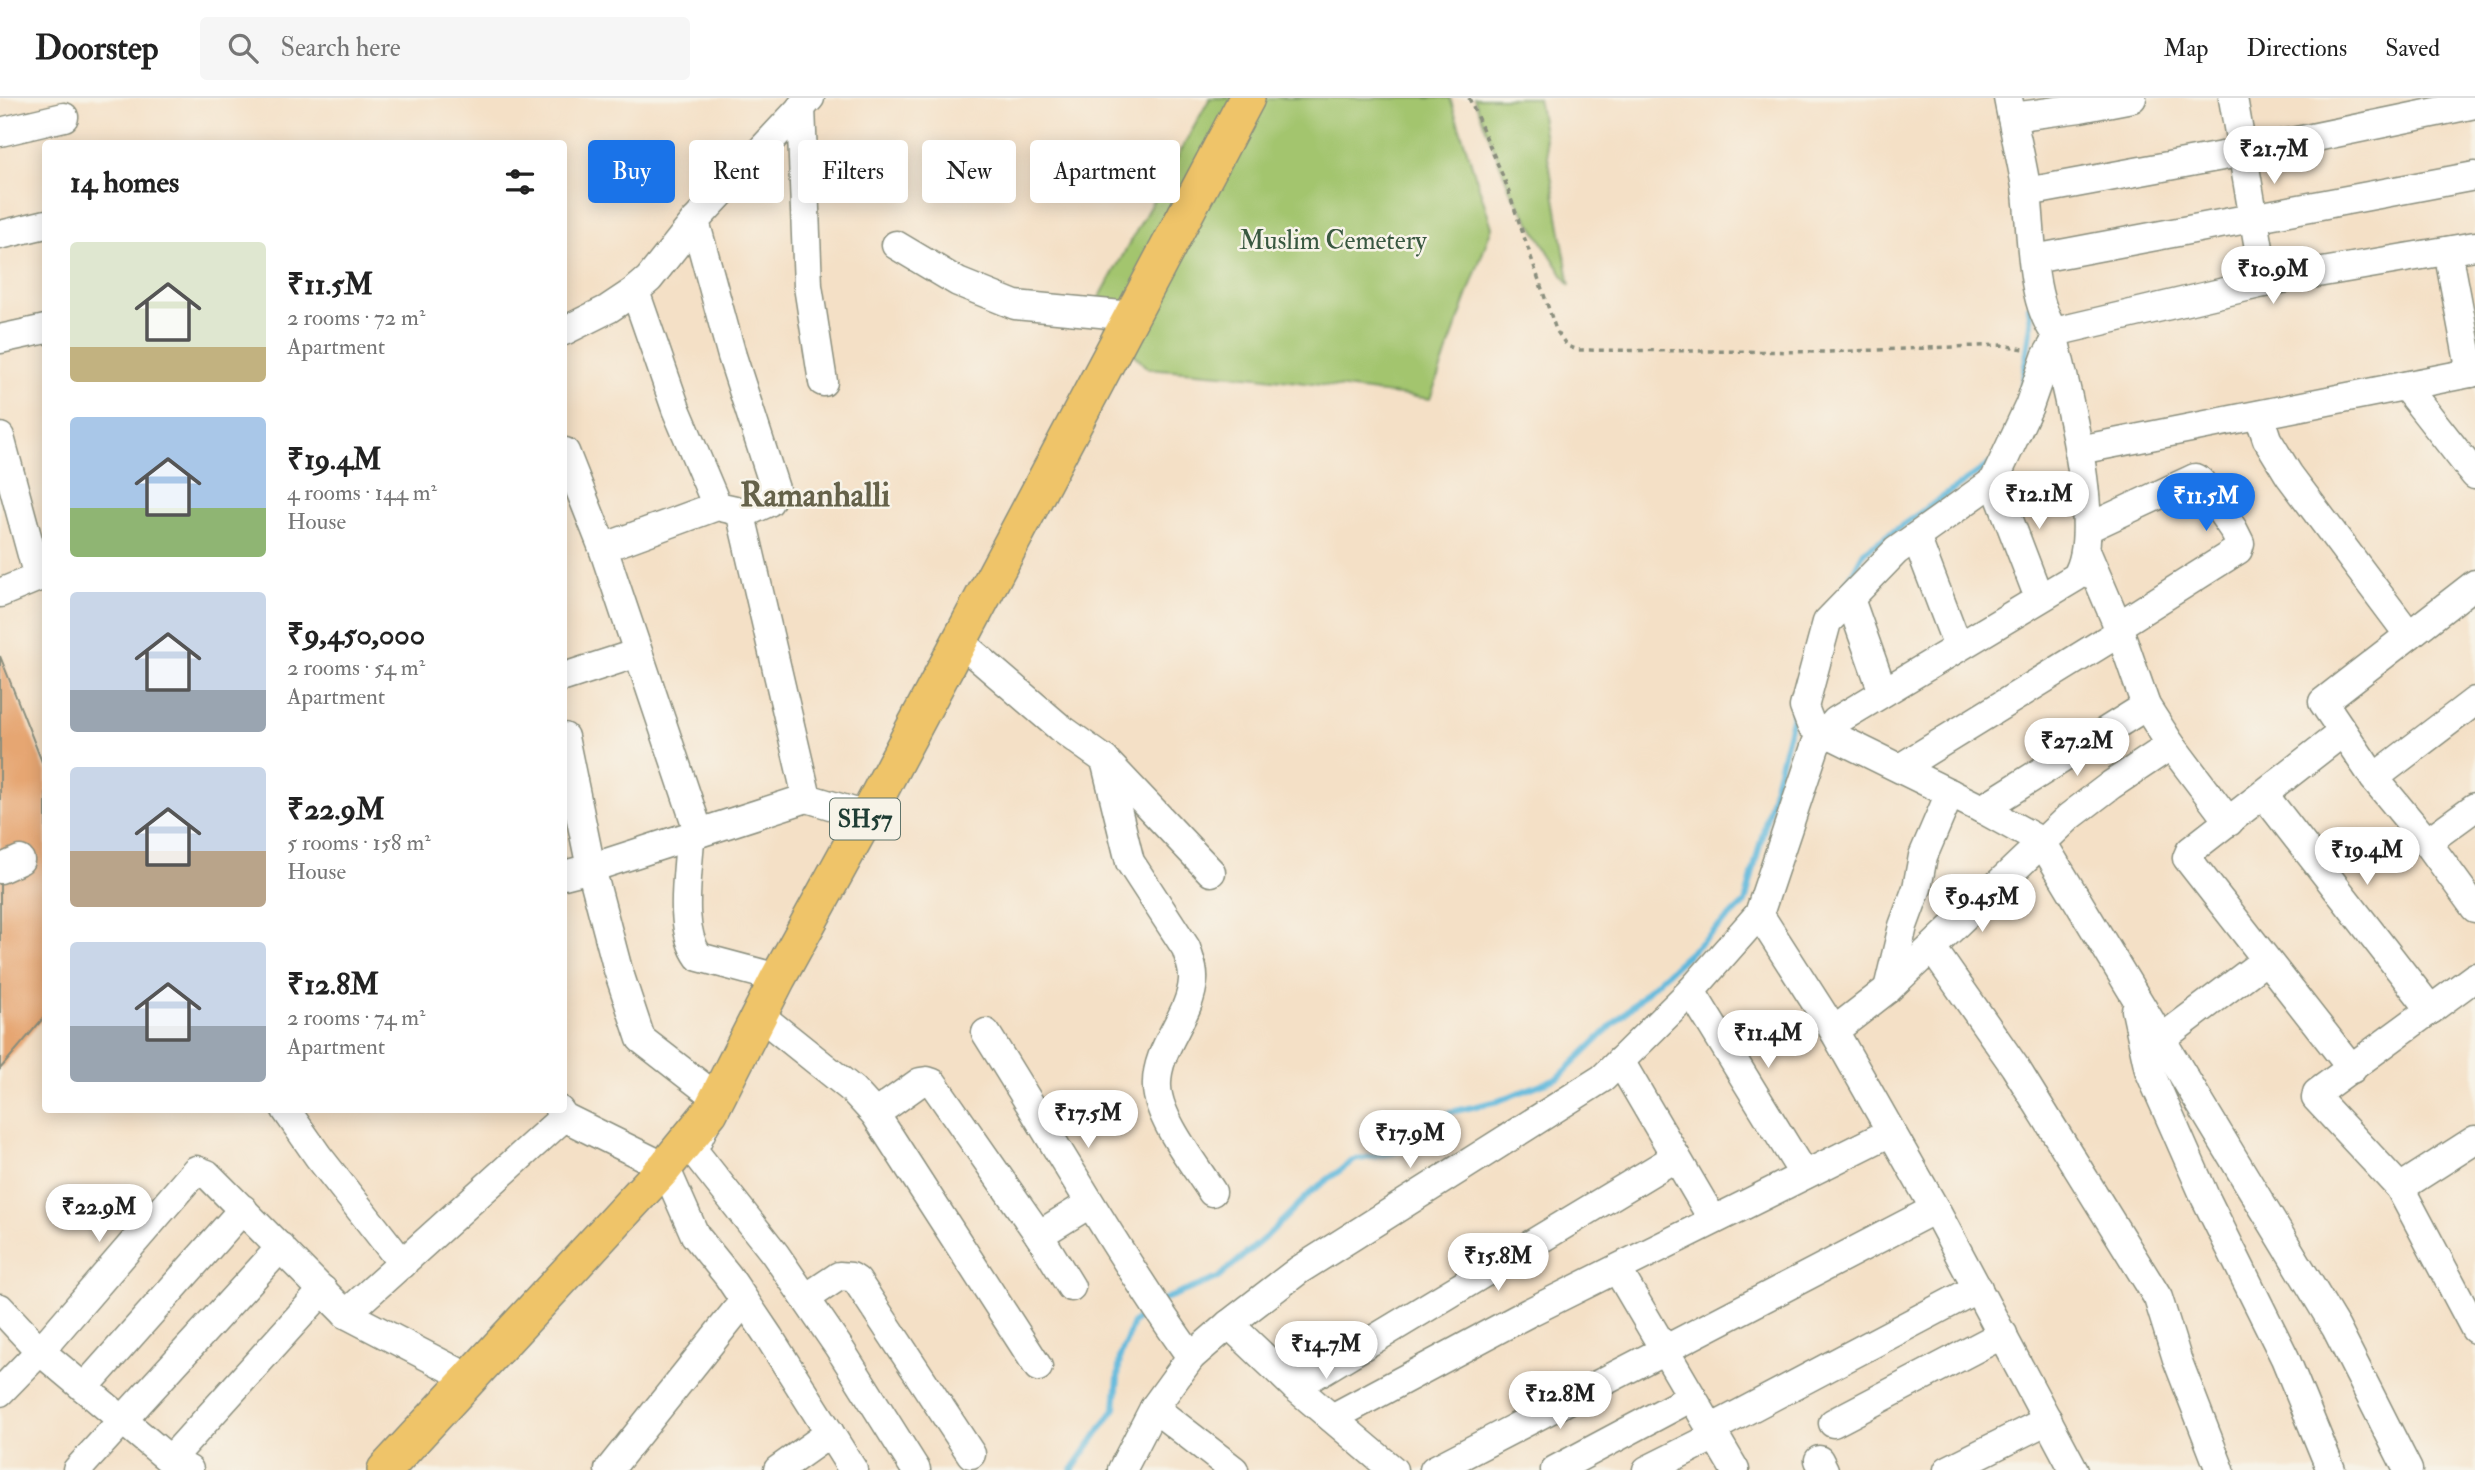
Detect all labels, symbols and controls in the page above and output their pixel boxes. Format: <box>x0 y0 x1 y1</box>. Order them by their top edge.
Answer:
search box <box>200 17 690 80</box>
text: Doorstep <box>35 28 158 69</box>
icon: search <box>224 29 262 67</box>
text: Search here <box>280 32 401 64</box>
text: Map <box>2163 33 2208 64</box>
text: Directions <box>2246 33 2347 64</box>
text: Saved <box>2385 33 2440 64</box>
pin: ₹21.7M <box>2217 126 2331 186</box>
text: ₹21.7M <box>2239 134 2309 163</box>
chip: Buy <box>588 140 675 203</box>
chip: Rent <box>689 140 784 203</box>
chip: Filters <box>798 140 908 203</box>
chip: New <box>922 140 1016 203</box>
chip: Apartment <box>1030 140 1180 203</box>
icon: filters <box>501 163 539 201</box>
text: 14 homes <box>70 164 179 201</box>
park label: Muslim Cemetery <box>1239 225 1427 257</box>
pin: ₹10.9M <box>2216 246 2330 306</box>
text: ₹10.9M <box>2237 254 2309 283</box>
text: ₹11.5M <box>287 266 373 303</box>
icon: home <box>126 270 210 354</box>
text: 2 rooms · 72 m² <box>287 303 425 332</box>
text: Apartment <box>287 332 385 361</box>
text: ₹19.4M <box>287 441 382 478</box>
icon: home <box>126 445 210 529</box>
pin: ₹12.1M <box>1982 472 2096 531</box>
pin: ₹11.5M <box>2149 474 2263 533</box>
district label: Ramanhalli <box>740 475 890 516</box>
text: 4 rooms · 144 m² <box>287 478 437 507</box>
text: ₹12.1M <box>2005 479 2073 508</box>
text: ₹11.5M <box>2173 481 2239 510</box>
text: House <box>287 507 346 536</box>
text: ₹9,450,000 <box>287 616 425 653</box>
icon: home <box>126 620 210 704</box>
text: 2 rooms · 54 m² <box>287 653 425 682</box>
text: Apartment <box>287 682 385 711</box>
pin: ₹27.2M <box>2020 718 2134 778</box>
text: ₹27.2M <box>2040 726 2114 755</box>
text: ₹22.9M <box>287 791 385 828</box>
icon: home <box>126 795 210 879</box>
road number: SH57 <box>830 798 900 840</box>
text: 5 rooms · 158 m² <box>287 828 431 857</box>
pin: ₹19.4M <box>2310 828 2424 887</box>
text: ₹19.4M <box>2331 835 2403 864</box>
text: House <box>287 857 346 886</box>
pin: ₹9.45M <box>1925 874 2039 934</box>
text: ₹9.45M <box>1945 882 2019 911</box>
text: ₹12.8M <box>287 966 379 1003</box>
icon: home <box>126 970 210 1054</box>
text: 2 rooms · 74 m² <box>287 1003 426 1032</box>
pin: ₹11.4M <box>1711 1010 1825 1070</box>
text: ₹11.4M <box>1733 1018 1803 1047</box>
text: Apartment <box>287 1032 385 1061</box>
pin: ₹17.5M <box>1031 1090 1145 1150</box>
text: ₹17.5M <box>1054 1098 1122 1127</box>
pin: ₹17.9M <box>1353 1110 1467 1170</box>
text: ₹17.9M <box>1375 1118 1445 1147</box>
pin: ₹22.9M <box>42 1184 156 1244</box>
text: ₹22.9M <box>62 1192 136 1221</box>
pin: ₹15.8M <box>1441 1234 1555 1293</box>
text: ₹15.8M <box>1464 1241 1532 1270</box>
pin: ₹14.7M <box>1269 1322 1383 1381</box>
text: ₹14.7M <box>1291 1329 1361 1358</box>
pin: ₹12.8M <box>1503 1372 1617 1431</box>
text: ₹12.8M <box>1525 1379 1595 1408</box>

